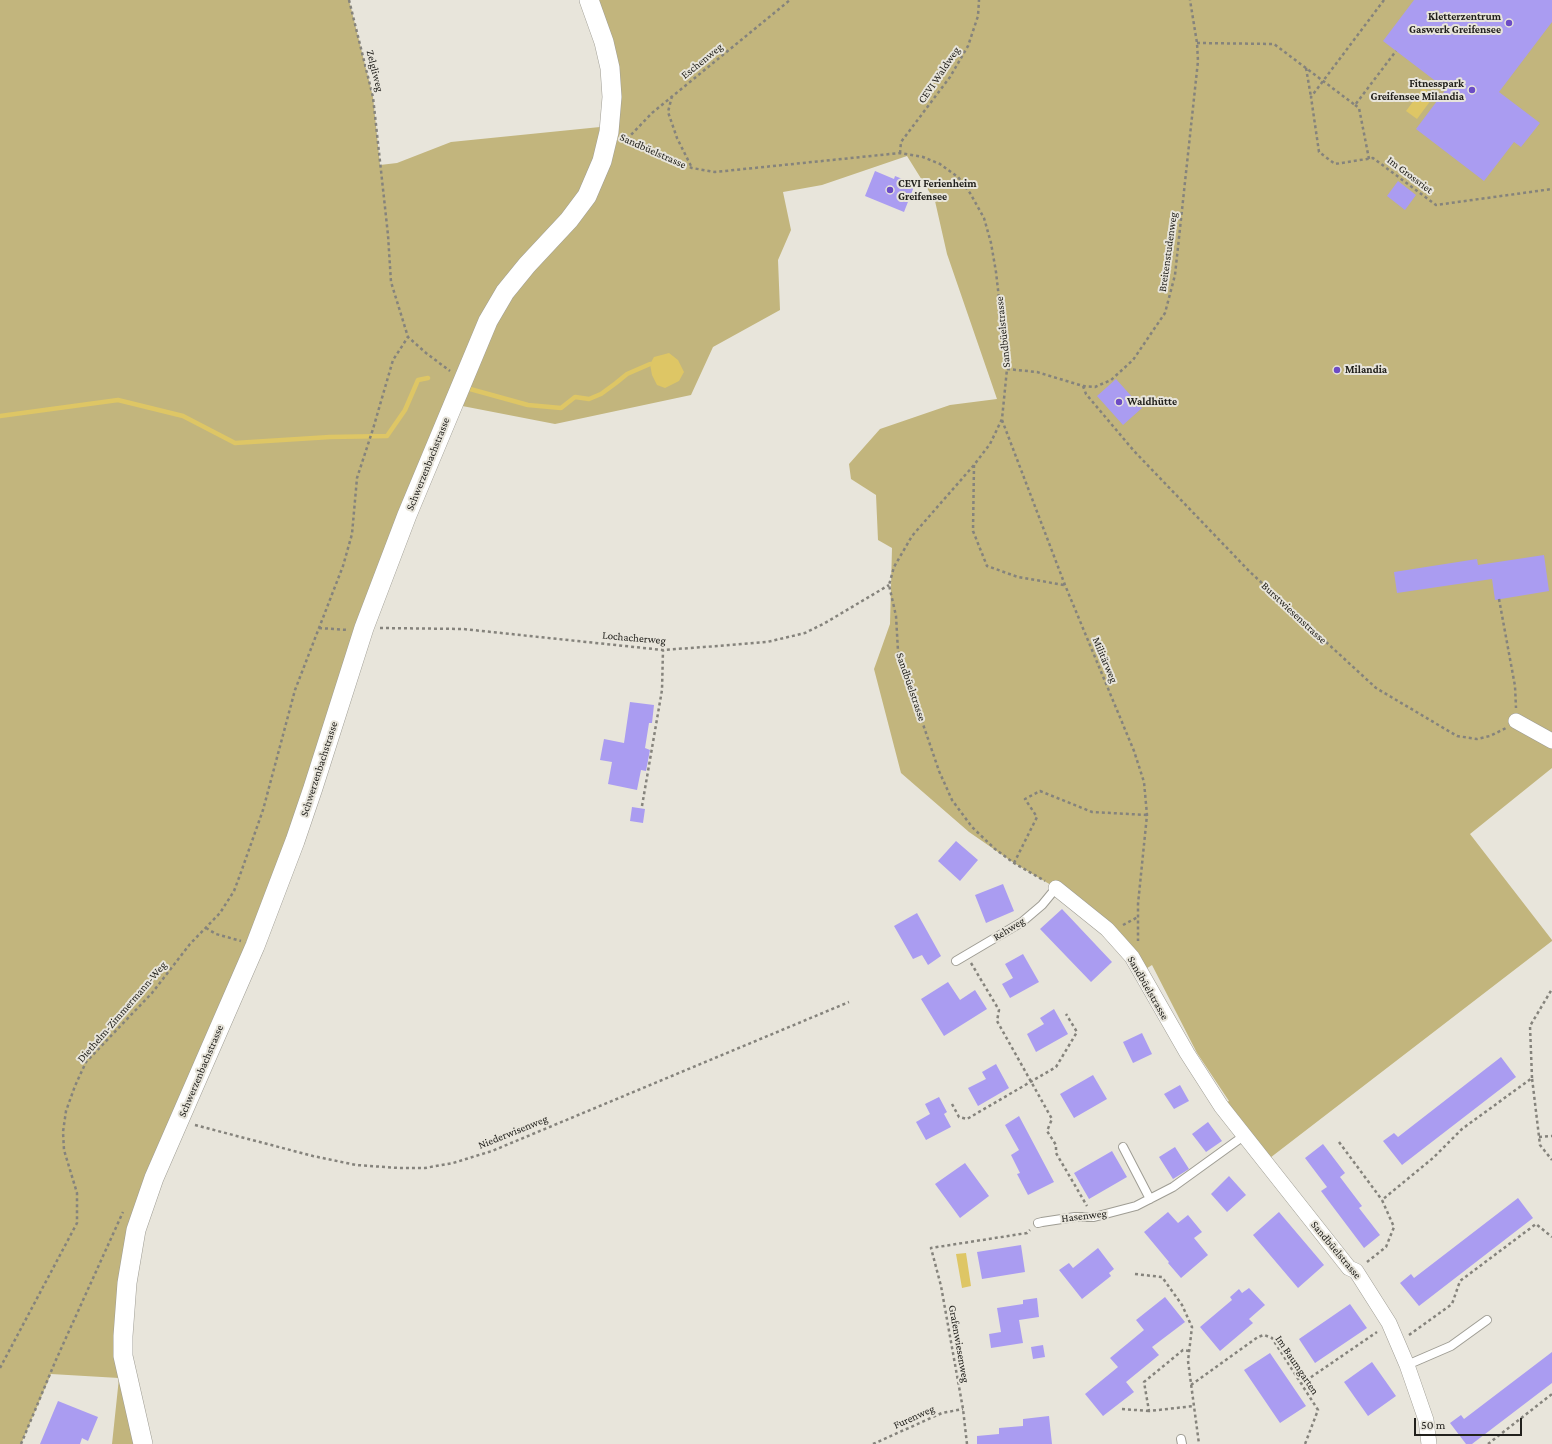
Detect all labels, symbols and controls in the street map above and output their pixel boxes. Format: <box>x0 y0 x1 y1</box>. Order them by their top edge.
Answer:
place label: Kletterzentrum Gaswerk Greifensee <box>1409 10 1501 36</box>
marker: Kletterzentrum Gaswerk Greifensee <box>1504 18 1514 28</box>
street label: Eschenweg <box>679 40 725 82</box>
street label: CEVI Waldweg <box>915 44 963 106</box>
street label: Zelgliweg <box>363 49 387 93</box>
place label: Fitnesspark Greifensee Milandia <box>1371 77 1464 103</box>
marker: Fitnesspark Greifensee Milandia <box>1467 85 1477 95</box>
street label: Sandbüelstrasse <box>618 130 688 172</box>
street label: Im Grossriet <box>1384 153 1436 197</box>
place label: CEVI Ferienheim Greifensee <box>898 177 977 203</box>
marker: CEVI Ferienheim Greifensee <box>885 185 895 195</box>
street label: Breitenstudenweg <box>1156 211 1180 293</box>
street label: Sandbüelstrasse <box>993 296 1013 368</box>
place label: Milandia <box>1345 363 1387 377</box>
marker: Milandia <box>1332 365 1342 375</box>
place label: Waldhütte <box>1127 395 1177 409</box>
marker: Waldhütte <box>1114 397 1124 407</box>
street label: Schwerzenbachstrasse <box>403 416 453 512</box>
street label: Burstwiesenstrasse <box>1259 579 1329 647</box>
street label: Lochacherweg <box>602 629 666 647</box>
street label: Militärweg <box>1089 635 1121 685</box>
street label: Sandbüelstrasse <box>893 651 929 723</box>
street label: Schwerzenbachstrasse <box>297 720 341 818</box>
street label: Rehweg <box>991 914 1027 944</box>
street label: Sandbüelstrasse <box>1124 954 1172 1022</box>
street label: Diethelm-Zimmermann-Weg <box>75 959 169 1065</box>
street label: Schwerzenbachstrasse <box>176 1023 226 1119</box>
street label: Niederwisenweg <box>476 1112 550 1152</box>
street label: Hasenweg <box>1061 1207 1107 1225</box>
street label: Sandbüelstrasse <box>1308 1218 1364 1282</box>
street label: Grafenwiesenweg <box>946 1304 972 1384</box>
street label: Im Baumgarten <box>1272 1333 1322 1397</box>
street label: Furenweg <box>891 1402 937 1432</box>
scale bar <box>1416 1410 1524 1436</box>
text: 50 m <box>1421 1418 1445 1432</box>

